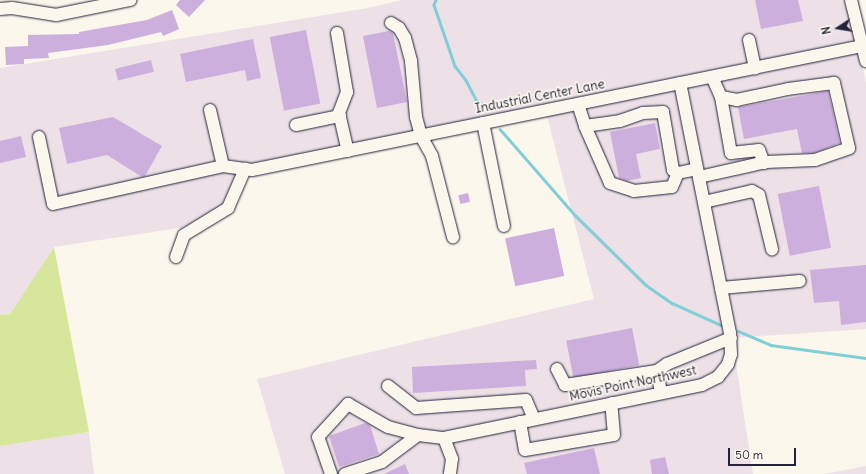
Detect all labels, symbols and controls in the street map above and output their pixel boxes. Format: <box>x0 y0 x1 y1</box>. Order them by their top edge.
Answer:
north arrow <box>818 8 858 48</box>
text: N <box>819 25 834 36</box>
street label: Industrial Center Lane <box>474 77 606 117</box>
street label: Movis Point Northwest <box>568 363 698 405</box>
scale bar <box>730 440 798 466</box>
text: 50 m <box>735 447 763 462</box>

